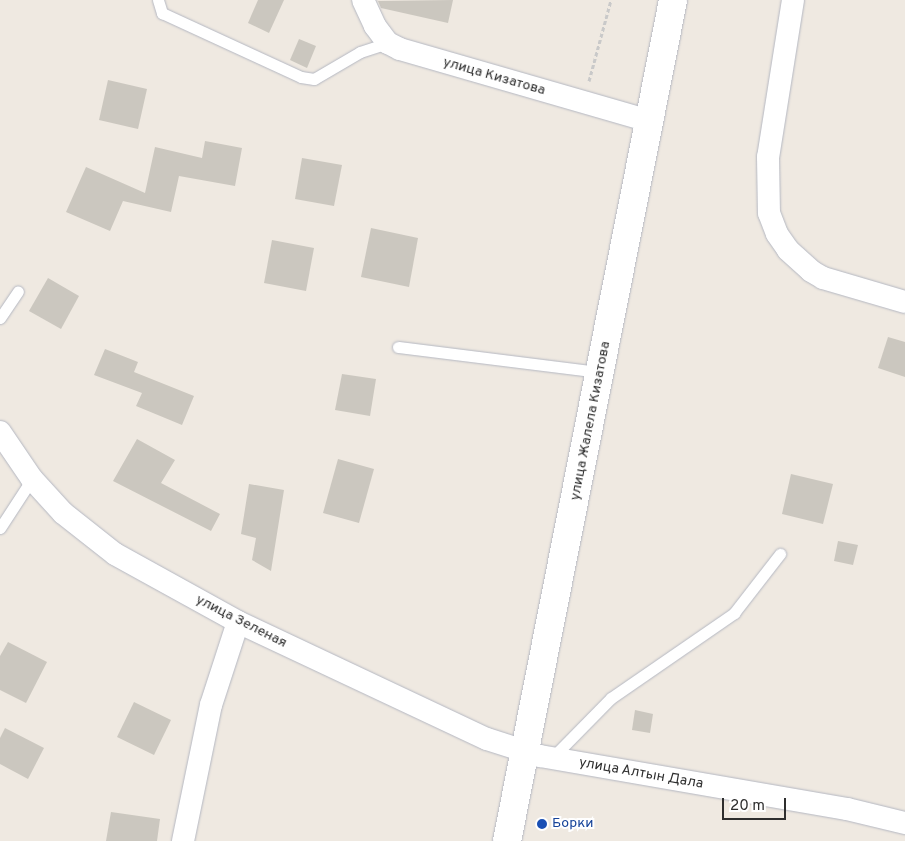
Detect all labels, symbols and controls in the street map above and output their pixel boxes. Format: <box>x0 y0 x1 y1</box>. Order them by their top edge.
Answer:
street label: улица Кизатова <box>441 54 547 100</box>
street label: улица Жалела Кизатова <box>567 340 615 502</box>
street label: улица Зеленая <box>193 592 289 652</box>
street label: улица Алтын Дала <box>577 755 705 793</box>
scale bar <box>725 788 789 820</box>
text: 20 m <box>730 797 765 816</box>
place label: Борки <box>552 816 593 832</box>
marker: Борки <box>536 818 548 830</box>

